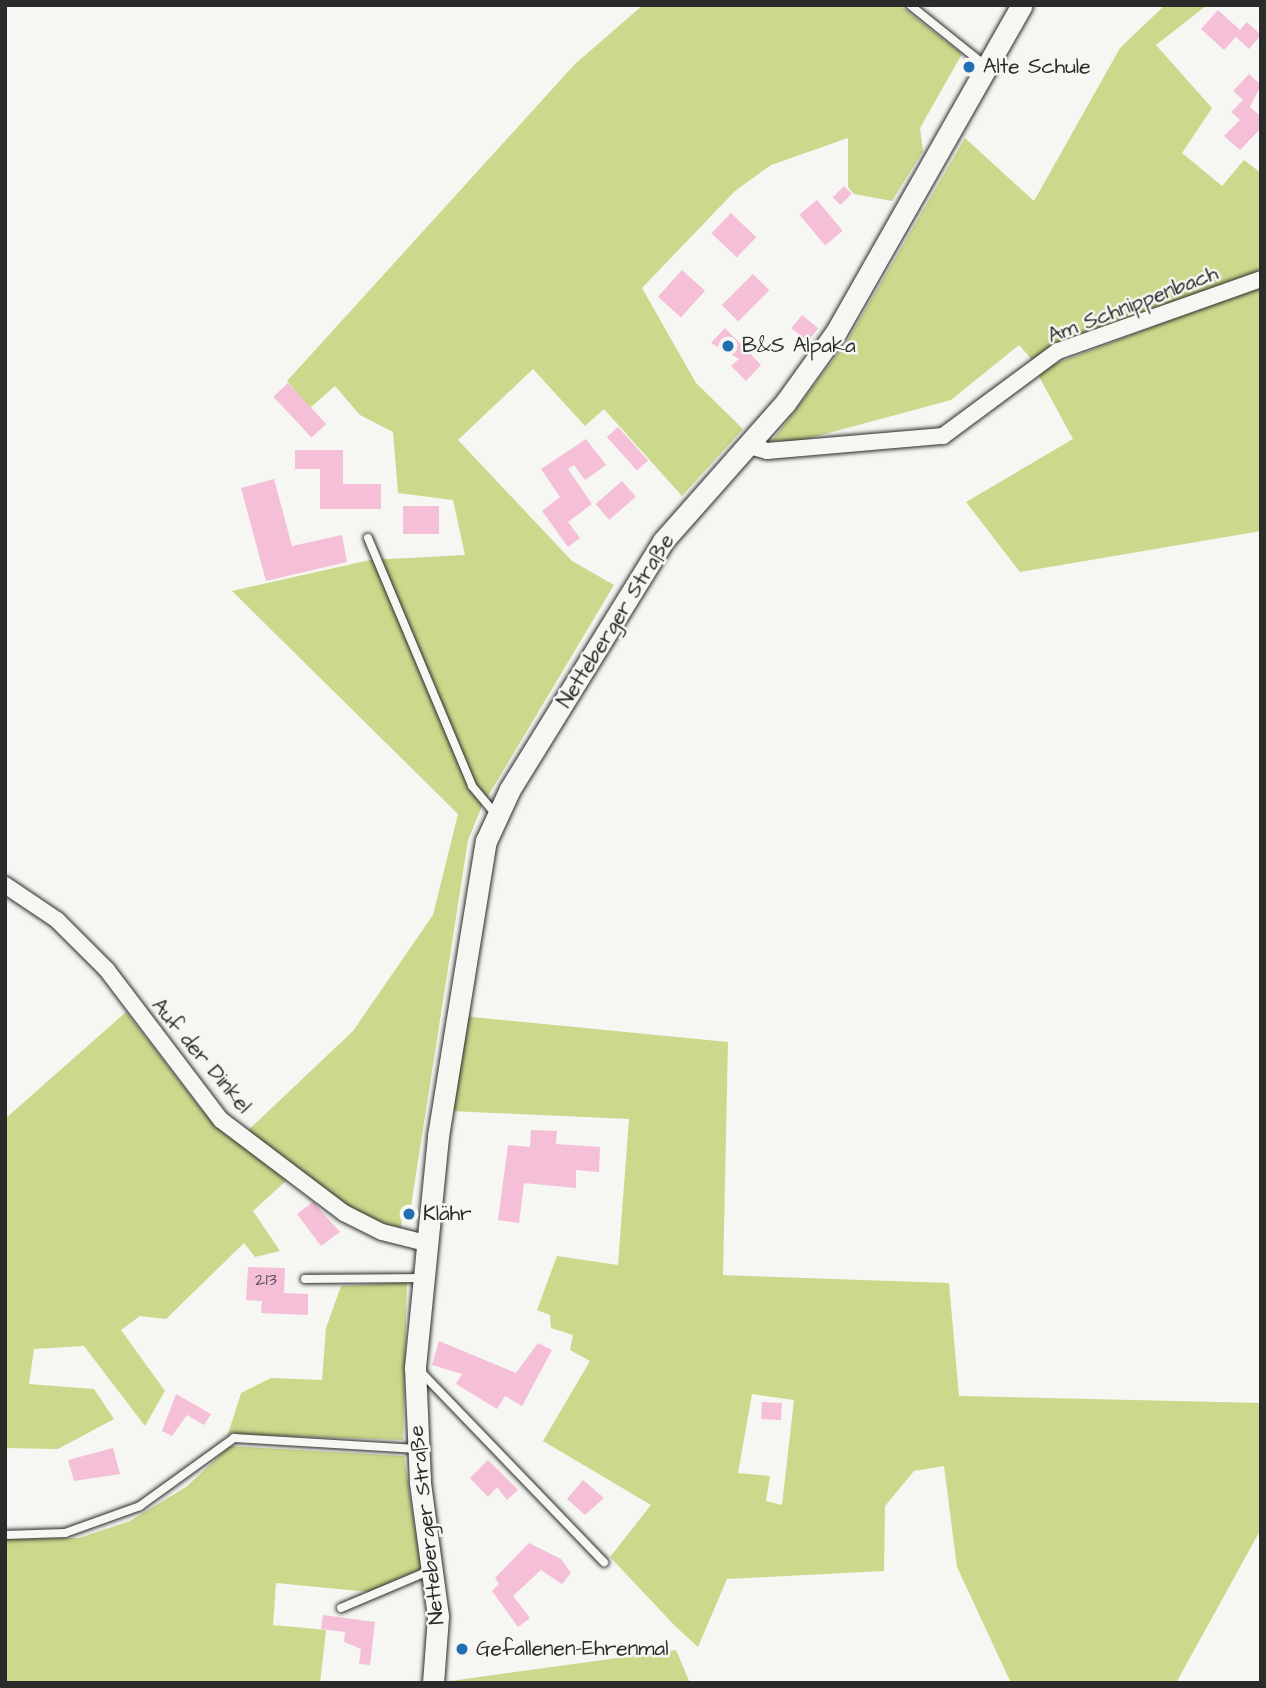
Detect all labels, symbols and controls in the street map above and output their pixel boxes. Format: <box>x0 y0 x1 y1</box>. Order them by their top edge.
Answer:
place label: Alte Schule <box>983 54 1091 80</box>
marker: Alte Schule <box>961 59 977 75</box>
street label: Am Schnippenbach <box>1044 261 1222 349</box>
place label: B&S Alpaka <box>742 333 856 359</box>
marker: B&S Alpaka <box>720 338 736 354</box>
street label: Netteberger Straße <box>552 529 680 713</box>
street label: Auf der Dinkel <box>146 994 256 1118</box>
place label: Klähr <box>423 1201 472 1227</box>
marker: Klähr <box>401 1206 417 1222</box>
house number: 213 <box>255 1269 277 1291</box>
street label: Netteberger Straße <box>404 1424 450 1626</box>
place label: Gefallenen-Ehrenmal <box>476 1636 669 1662</box>
marker: Gefallenen-Ehrenmal <box>454 1641 470 1657</box>

